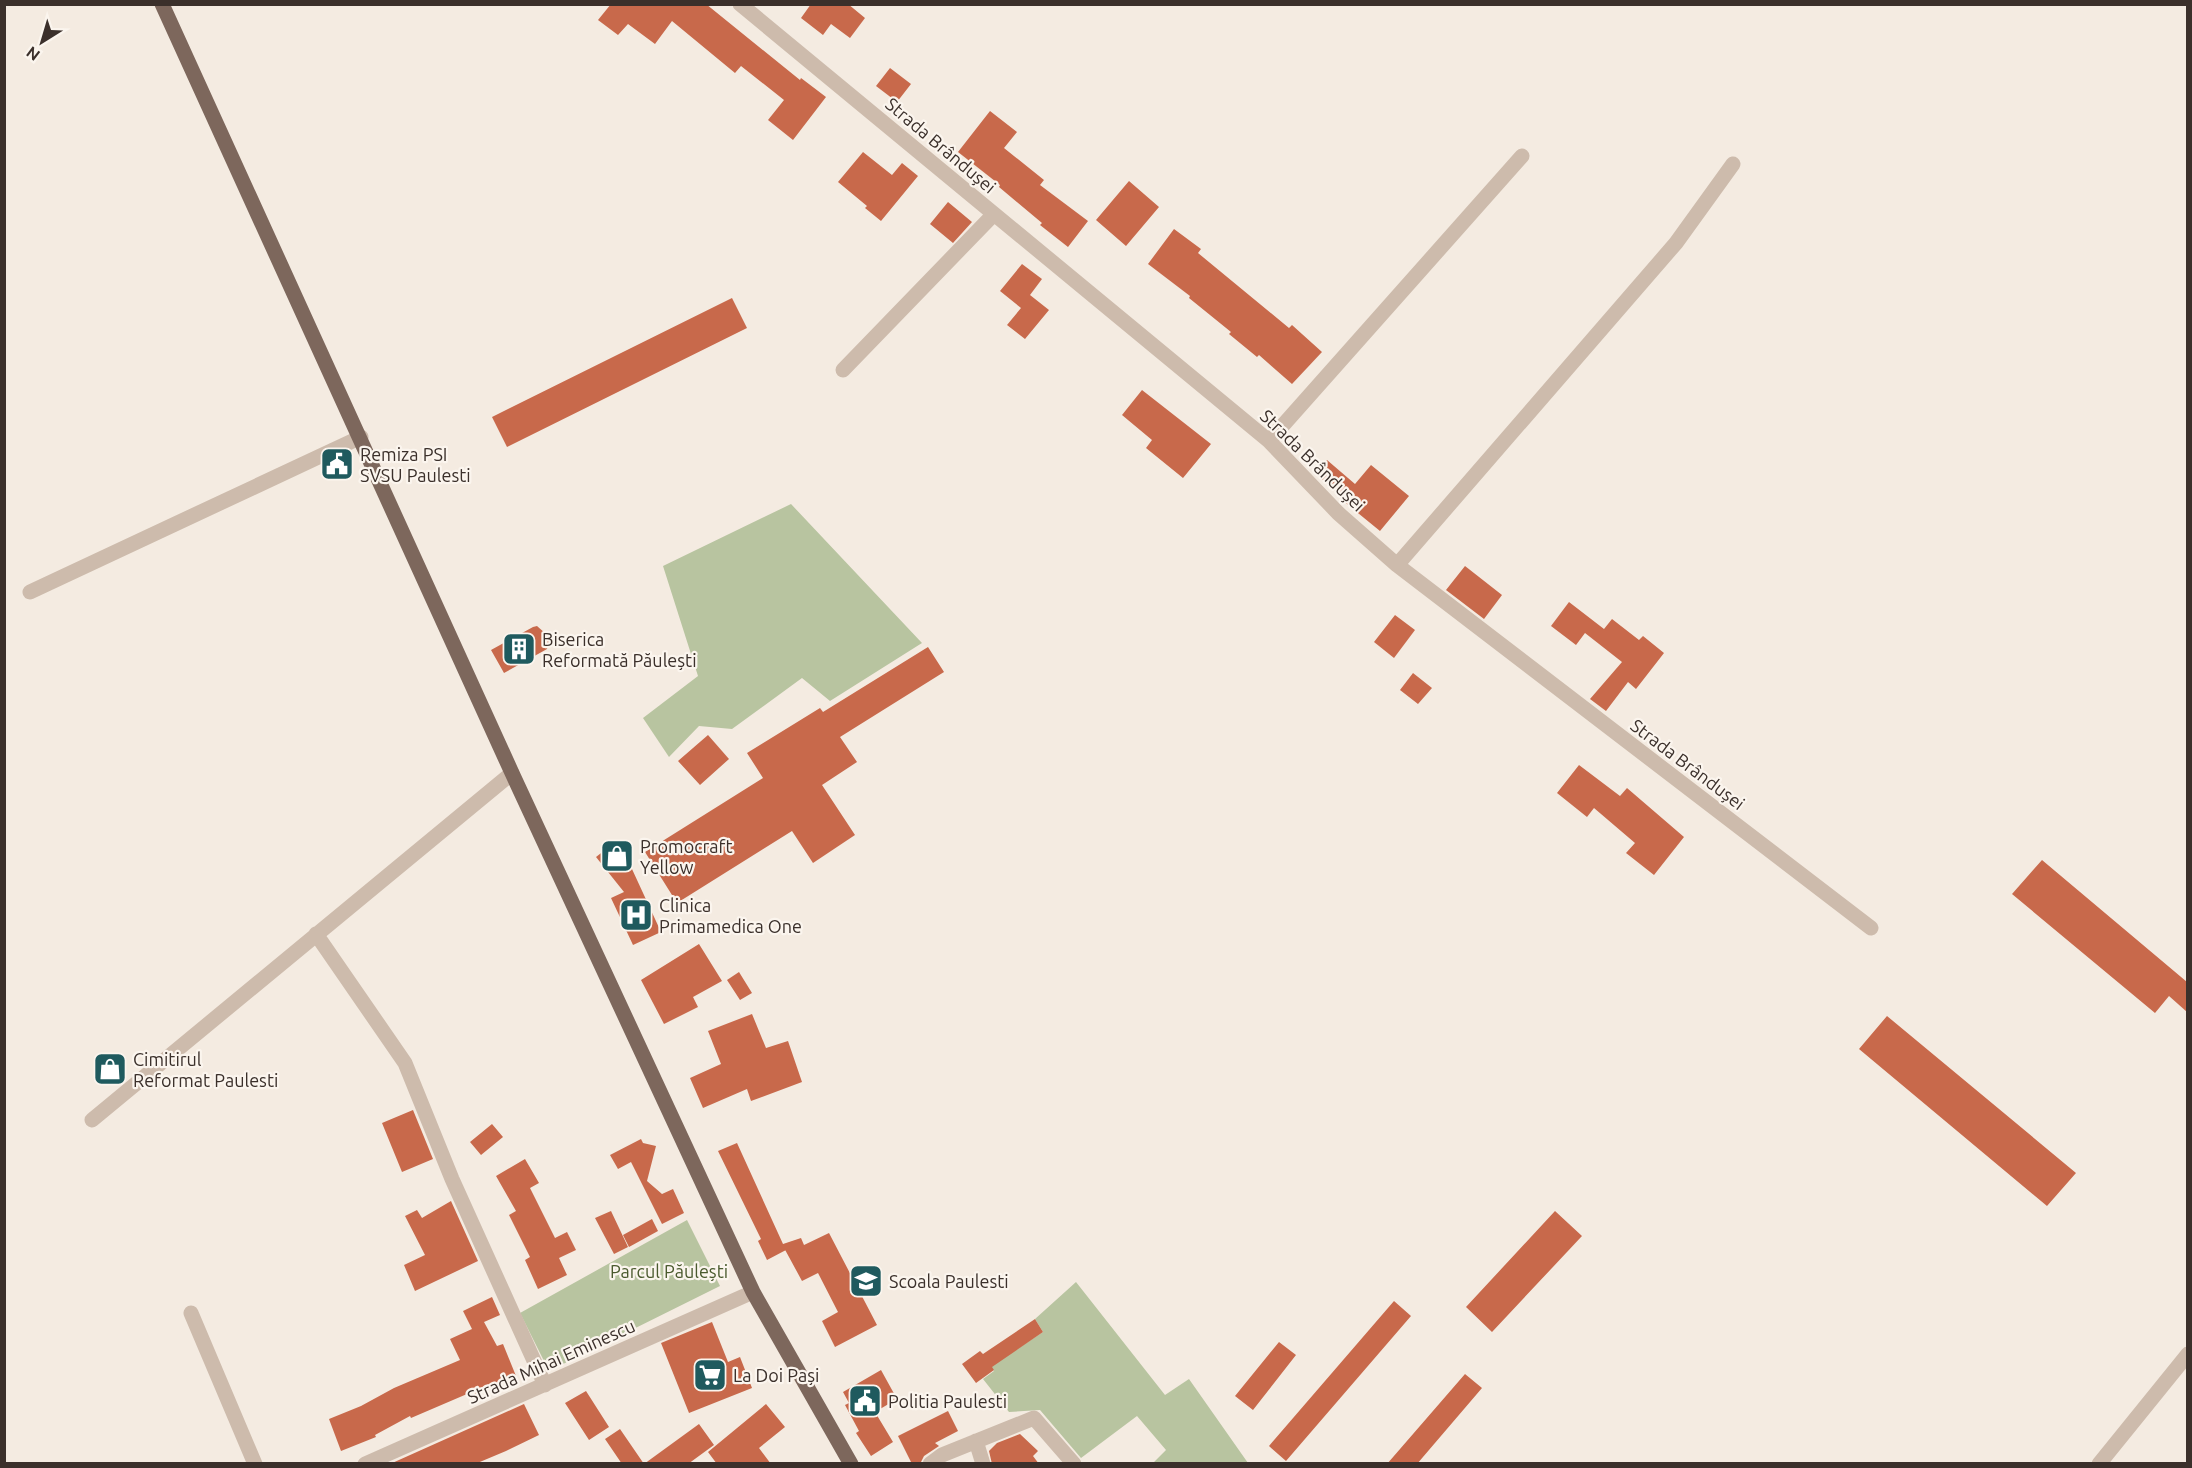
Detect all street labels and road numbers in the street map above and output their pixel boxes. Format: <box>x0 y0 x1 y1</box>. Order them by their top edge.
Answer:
street label: Strada Brândușei <box>882 93 1000 197</box>
street label: Strada Brândușei <box>1257 405 1369 515</box>
street label: Strada Brândușei <box>1627 715 1749 813</box>
street label: Strada Mihai Eminescu <box>464 1315 638 1407</box>

